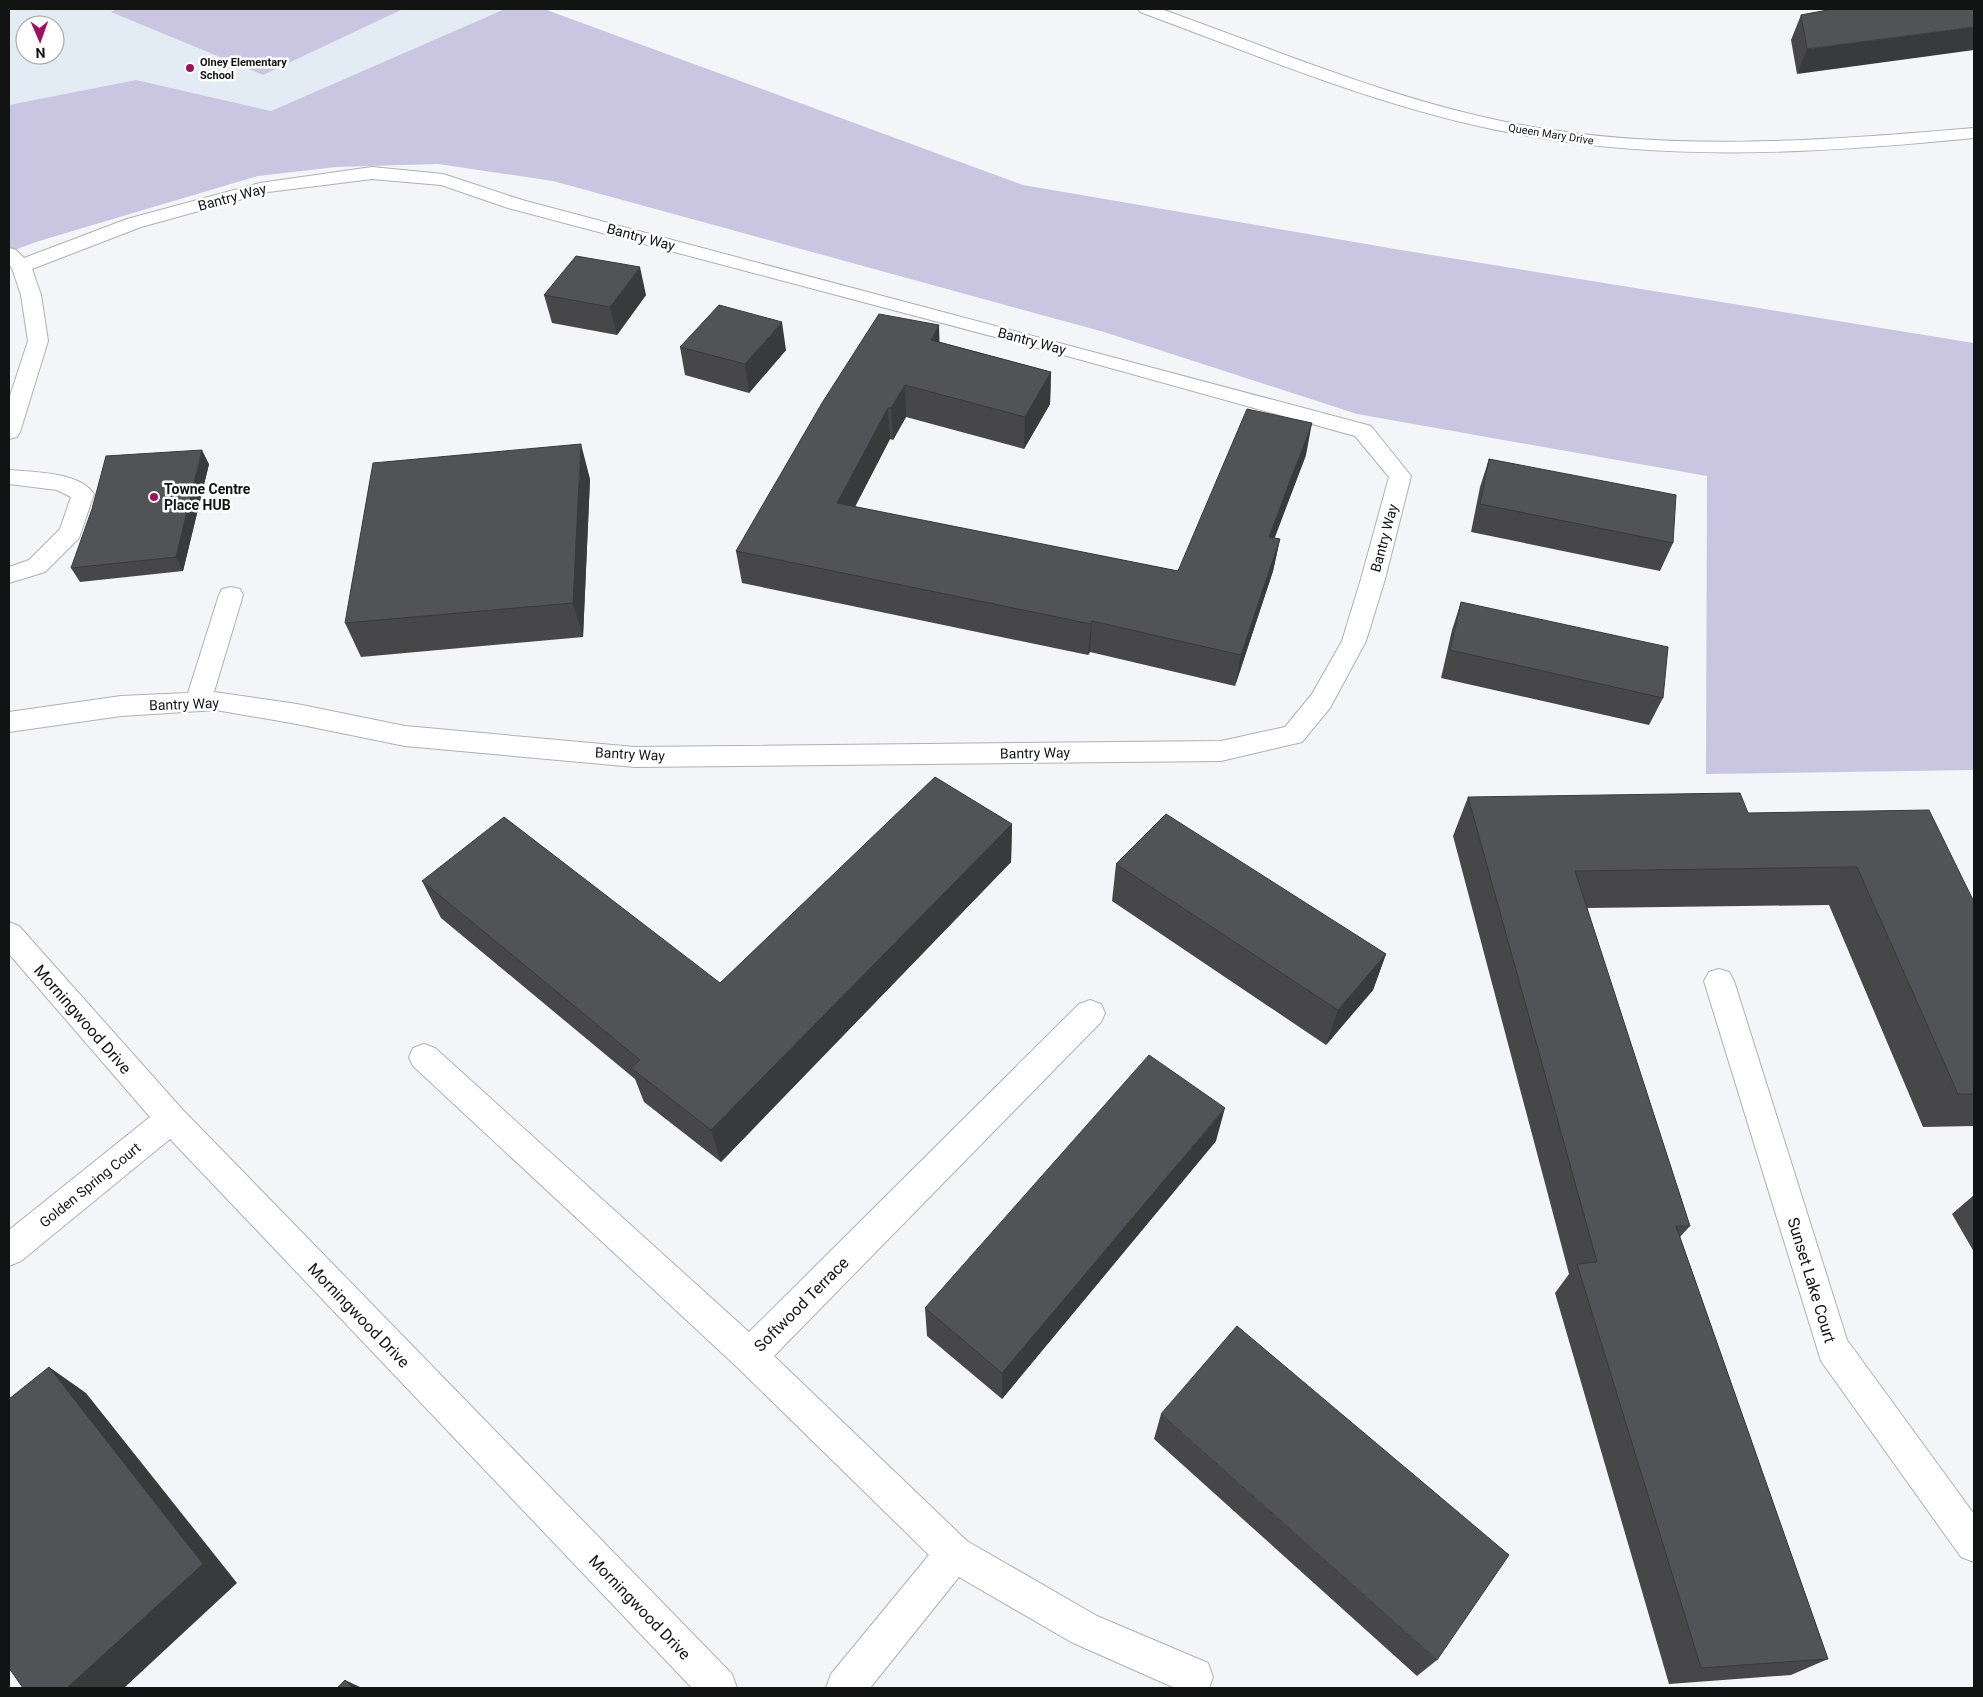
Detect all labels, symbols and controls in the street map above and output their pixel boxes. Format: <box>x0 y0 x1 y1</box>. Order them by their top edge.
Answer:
north arrow <box>15 15 65 65</box>
text: N <box>35 45 46 61</box>
place label: Olney Elementary School <box>200 56 287 82</box>
marker: Olney Elementary School <box>184 62 196 74</box>
street label: Queen Mary Drive <box>1507 121 1595 148</box>
street label: Bantry Way <box>196 180 268 214</box>
street label: Bantry Way <box>605 220 677 254</box>
street label: Bantry Way <box>996 324 1068 358</box>
place label: Towne Centre Place HUB <box>164 481 251 513</box>
marker: Towne Centre Place HUB <box>148 491 160 503</box>
street label: Bantry Way <box>1367 502 1401 574</box>
street label: Bantry Way <box>149 695 220 713</box>
street label: Bantry Way <box>595 744 666 764</box>
street label: Bantry Way <box>1000 744 1070 762</box>
street label: Morningwood Drive <box>30 961 135 1078</box>
street label: Golden Spring Court <box>36 1139 144 1231</box>
street label: Sunset Lake Court <box>1783 1215 1840 1345</box>
street label: Softwood Terrace <box>750 1253 853 1356</box>
street label: Morningwood Drive <box>304 1259 414 1372</box>
street label: Morningwood Drive <box>585 1551 695 1664</box>

